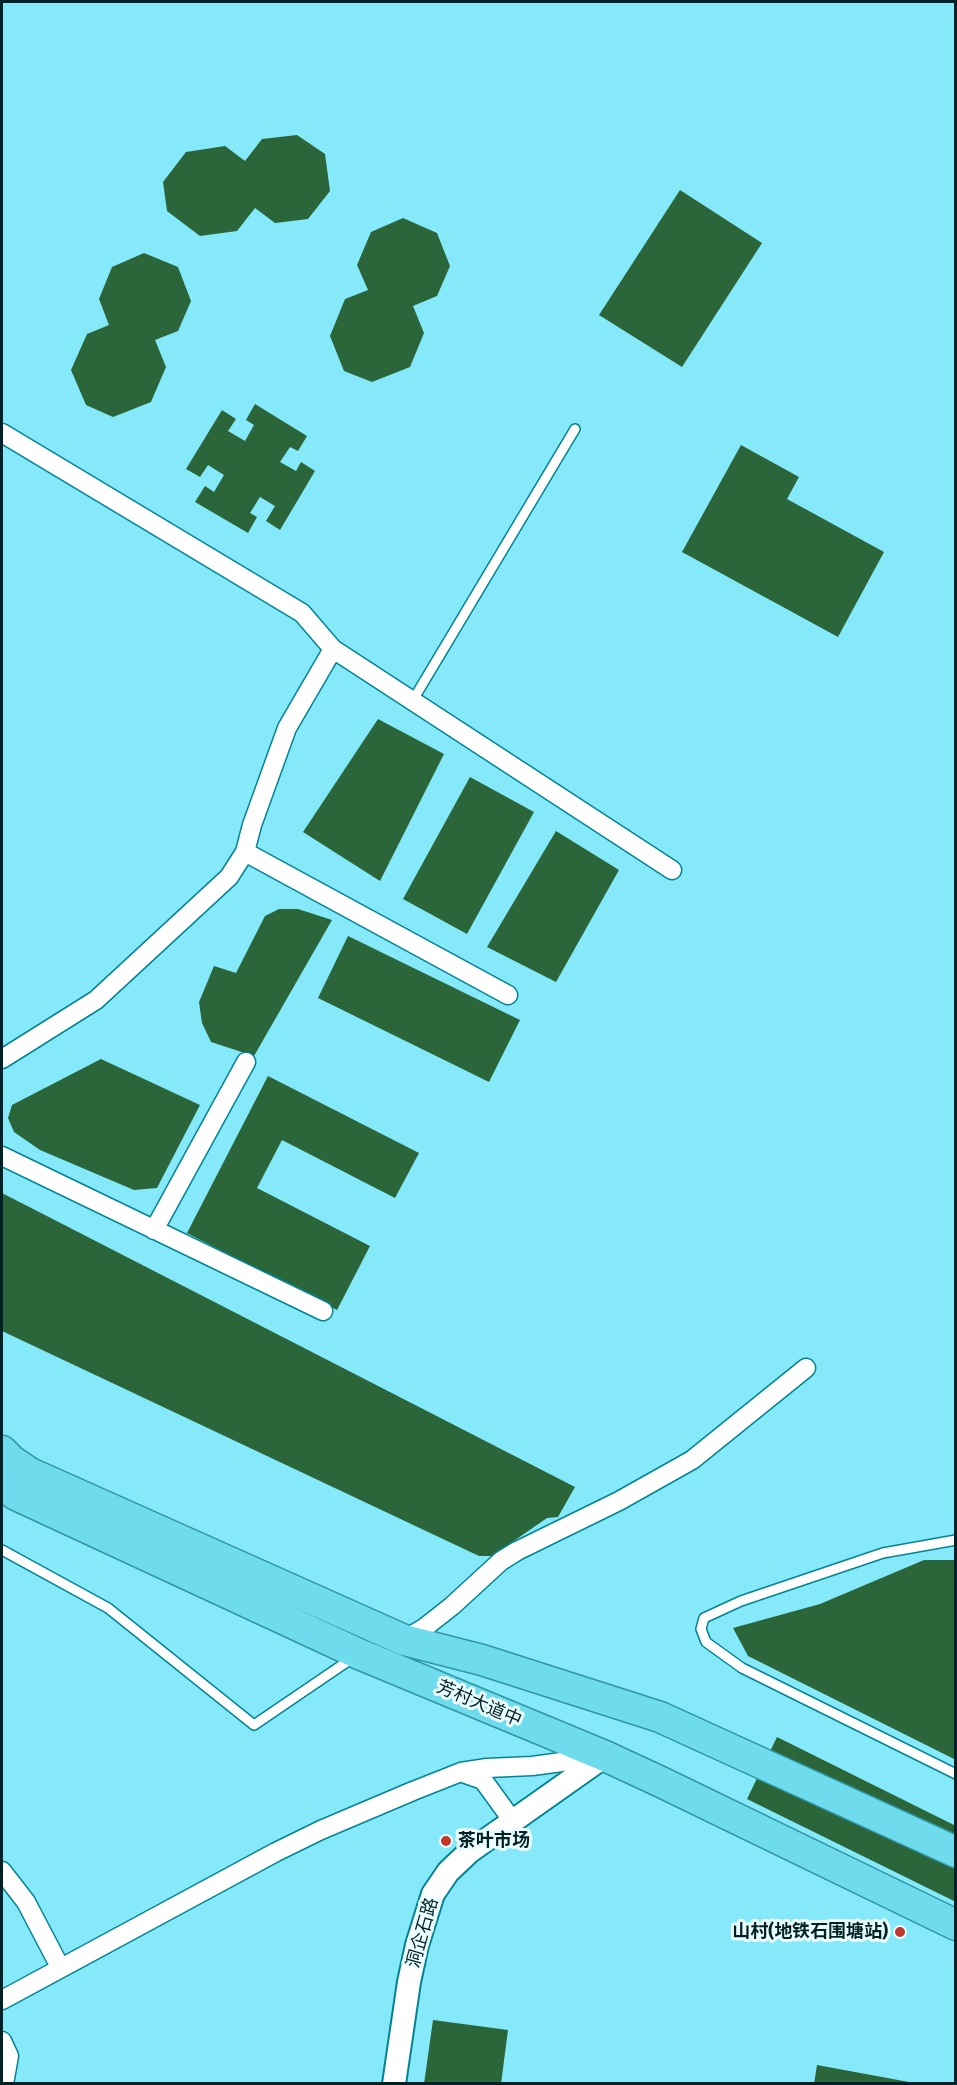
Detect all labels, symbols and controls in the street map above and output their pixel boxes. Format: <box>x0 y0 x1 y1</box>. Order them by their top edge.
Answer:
street label: 芳村大道中 <box>433 1676 525 1732</box>
place label: 茶叶市场 <box>458 1830 530 1852</box>
marker: 茶叶市场 <box>439 1834 453 1848</box>
street label: 洞企石路 <box>403 1895 443 1971</box>
place label: 山村(地铁石围塘站) <box>732 1921 888 1943</box>
marker: 山村(地铁石围塘站) <box>893 1925 907 1939</box>

